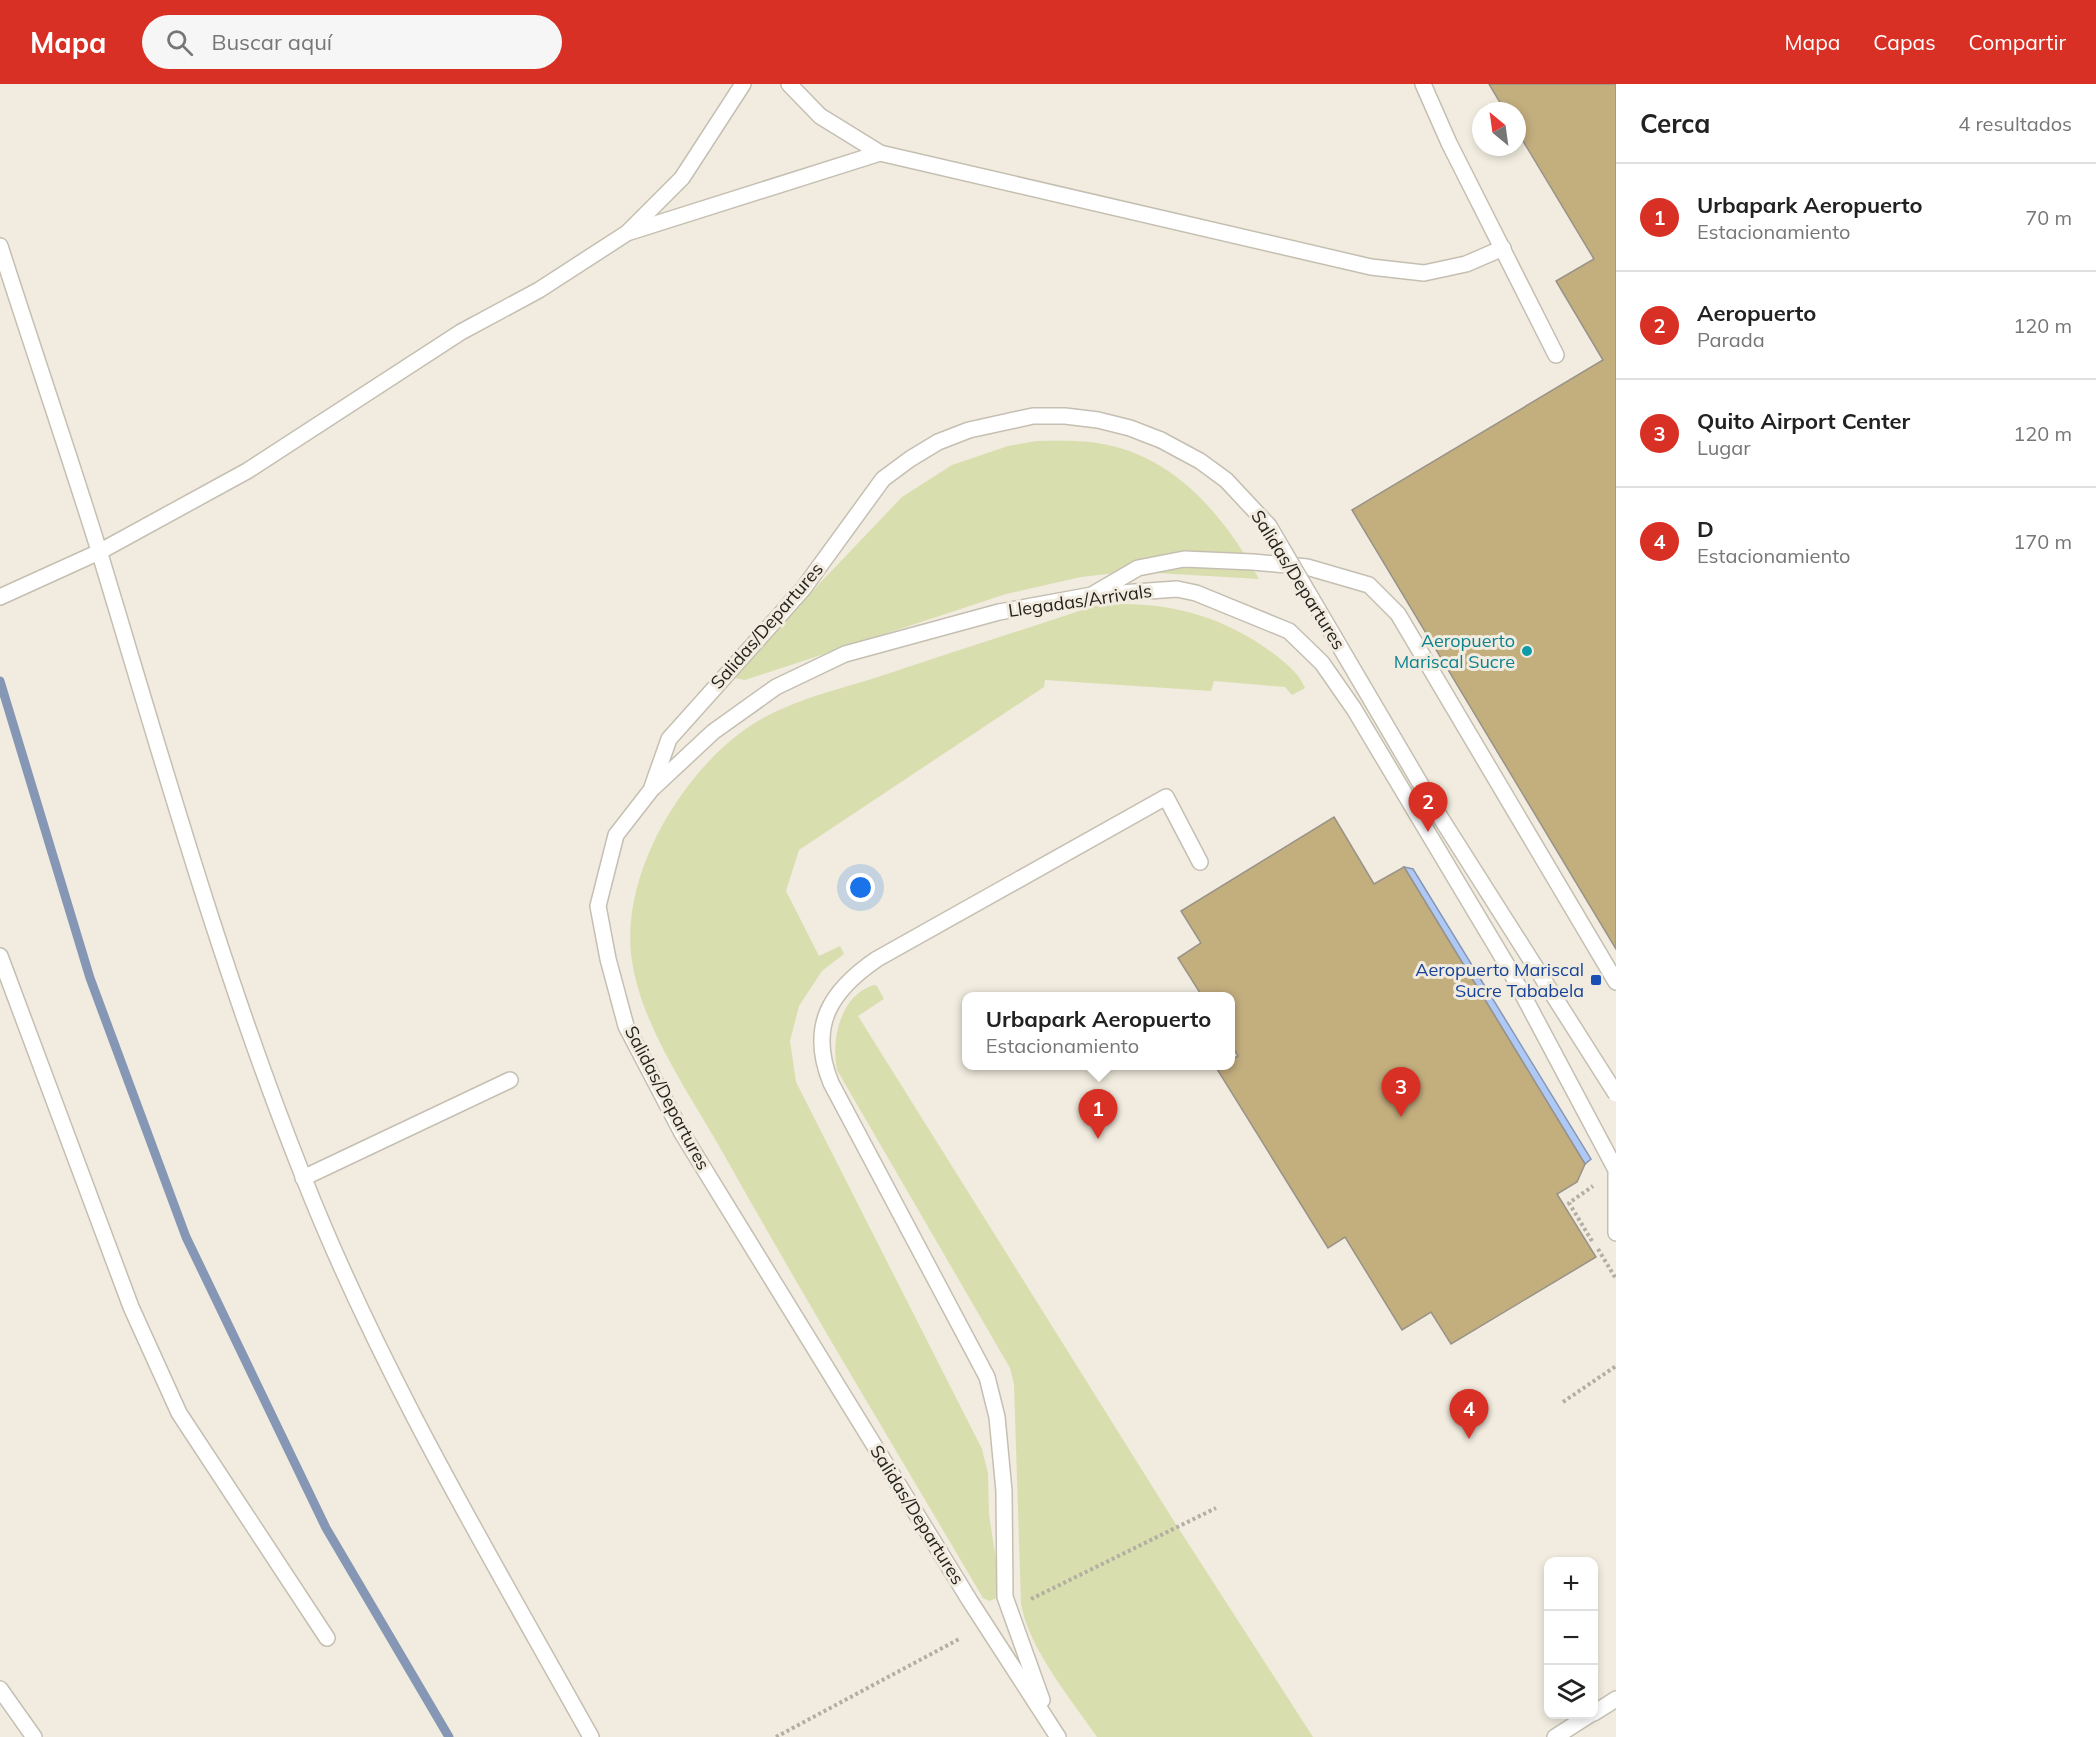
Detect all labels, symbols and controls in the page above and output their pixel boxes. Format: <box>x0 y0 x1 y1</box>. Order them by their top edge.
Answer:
search box <box>142 15 562 69</box>
text: Mapa <box>30 25 106 60</box>
icon: search <box>163 26 196 59</box>
text: Buscar aquí <box>211 28 332 56</box>
text: Mapa <box>1785 29 1840 55</box>
text: Capas <box>1873 29 1936 55</box>
text: Compartir <box>1969 29 2066 55</box>
north arrow <box>1472 102 1526 156</box>
text: Cerca <box>1640 107 1710 140</box>
text: 4 resultados <box>1958 111 2072 136</box>
text: Urbapark Aeropuerto <box>1697 191 1923 219</box>
text: 1 <box>1654 205 1666 230</box>
text: 70 m <box>2025 205 2072 230</box>
text: Estacionamiento <box>1697 219 1850 244</box>
text: Aeropuerto <box>1697 299 1816 327</box>
text: 2 <box>1654 313 1666 338</box>
text: 120 m <box>2013 313 2072 338</box>
text: Parada <box>1697 327 1765 352</box>
text: Quito Airport Center <box>1697 407 1910 435</box>
text: 3 <box>1654 421 1666 446</box>
text: 120 m <box>2013 421 2072 446</box>
text: Lugar <box>1697 435 1751 460</box>
street label: Salidas/Departures <box>1246 506 1351 654</box>
text: D <box>1697 515 1714 543</box>
text: 4 <box>1654 529 1666 554</box>
text: 170 m <box>2013 529 2072 554</box>
text: Estacionamiento <box>1697 543 1850 568</box>
street label: Salidas/Departures <box>705 558 828 694</box>
street label: Llegadas/Arrivals <box>1007 579 1153 622</box>
place label: Aeropuerto Mariscal Sucre <box>1394 629 1515 673</box>
marker: Aeropuerto Mariscal Sucre <box>1520 644 1534 658</box>
pin: 2 <box>1408 782 1448 832</box>
your location <box>846 873 875 902</box>
place label: Aeropuerto Mariscal Sucre Tababela <box>1415 958 1584 1002</box>
marker: Aeropuerto Mariscal Sucre Tababela <box>1589 973 1603 987</box>
popup <box>962 992 1235 1070</box>
text: Urbapark Aeropuerto <box>986 1005 1211 1033</box>
street label: Salidas/Departures <box>620 1022 715 1174</box>
text: Estacionamiento <box>986 1033 1139 1058</box>
pin: 3 <box>1382 1068 1420 1117</box>
pin: 1 <box>1078 1090 1118 1139</box>
pin: 4 <box>1450 1390 1488 1439</box>
street label: Salidas/Departures <box>865 1441 970 1589</box>
map controls <box>1544 1557 1598 1719</box>
button: + <box>1544 1557 1598 1611</box>
button: − <box>1544 1611 1598 1665</box>
button: layers <box>1544 1665 1598 1719</box>

